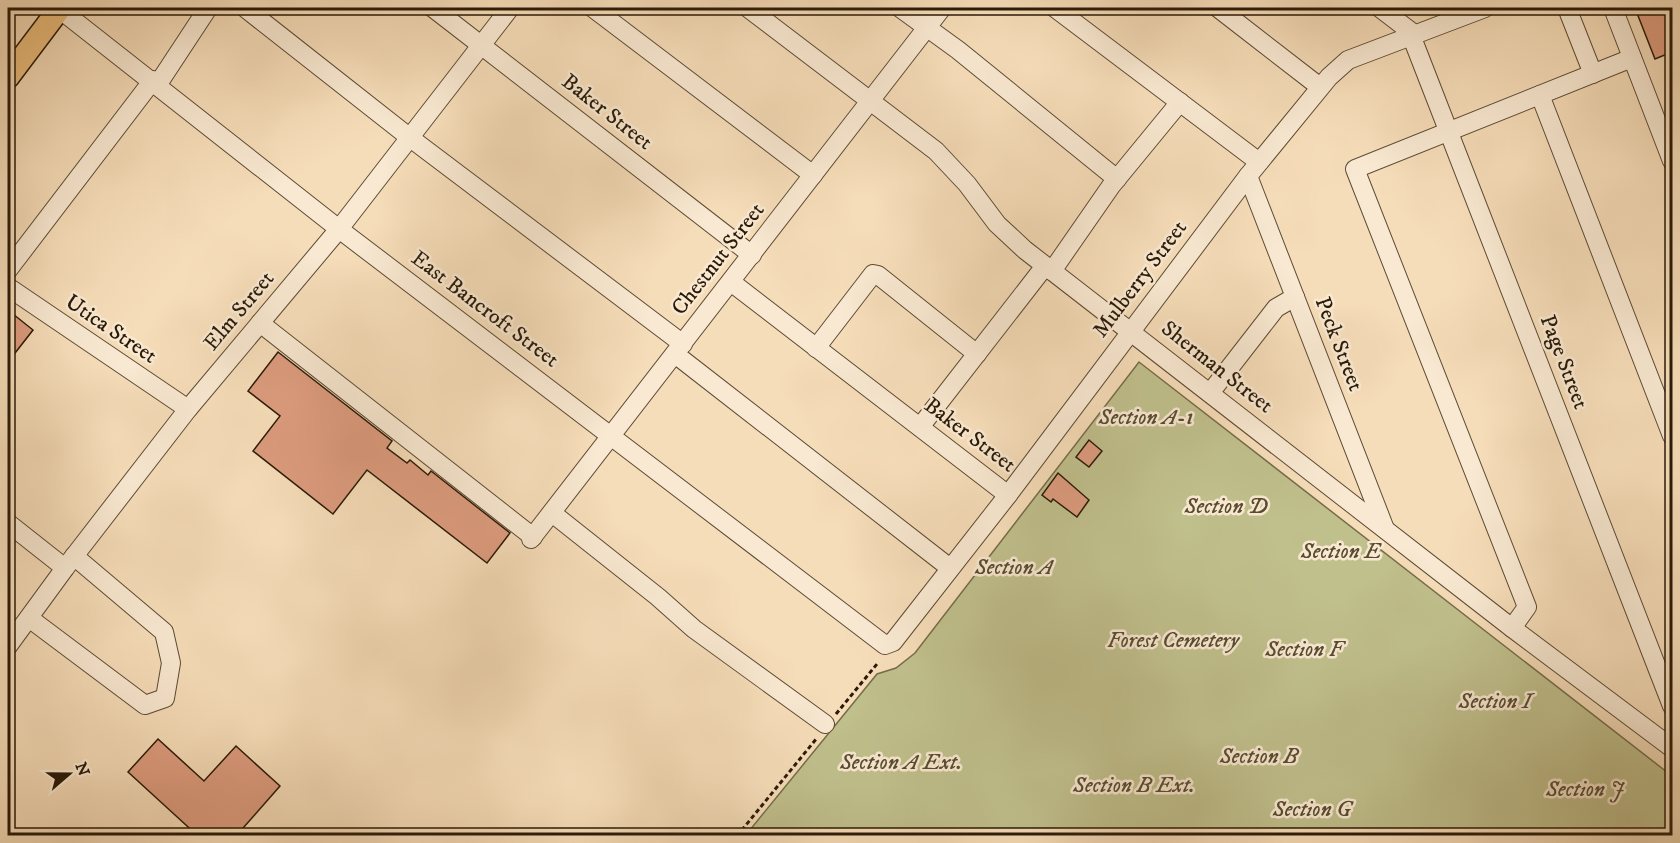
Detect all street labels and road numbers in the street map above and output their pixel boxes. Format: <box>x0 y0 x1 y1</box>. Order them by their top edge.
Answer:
street label: Baker Street <box>556 68 658 156</box>
street label: Chestnut Street <box>666 197 770 321</box>
street label: Mulberry Street <box>1087 215 1193 343</box>
street label: East Bancroft Street <box>406 245 564 373</box>
street label: Elm Street <box>198 266 280 356</box>
street label: Utica Street <box>60 288 162 370</box>
street label: Peck Street <box>1309 293 1369 395</box>
street label: Page Street <box>1534 311 1594 413</box>
street label: Sherman Street <box>1156 315 1278 419</box>
street label: Baker Street <box>919 392 1021 478</box>

